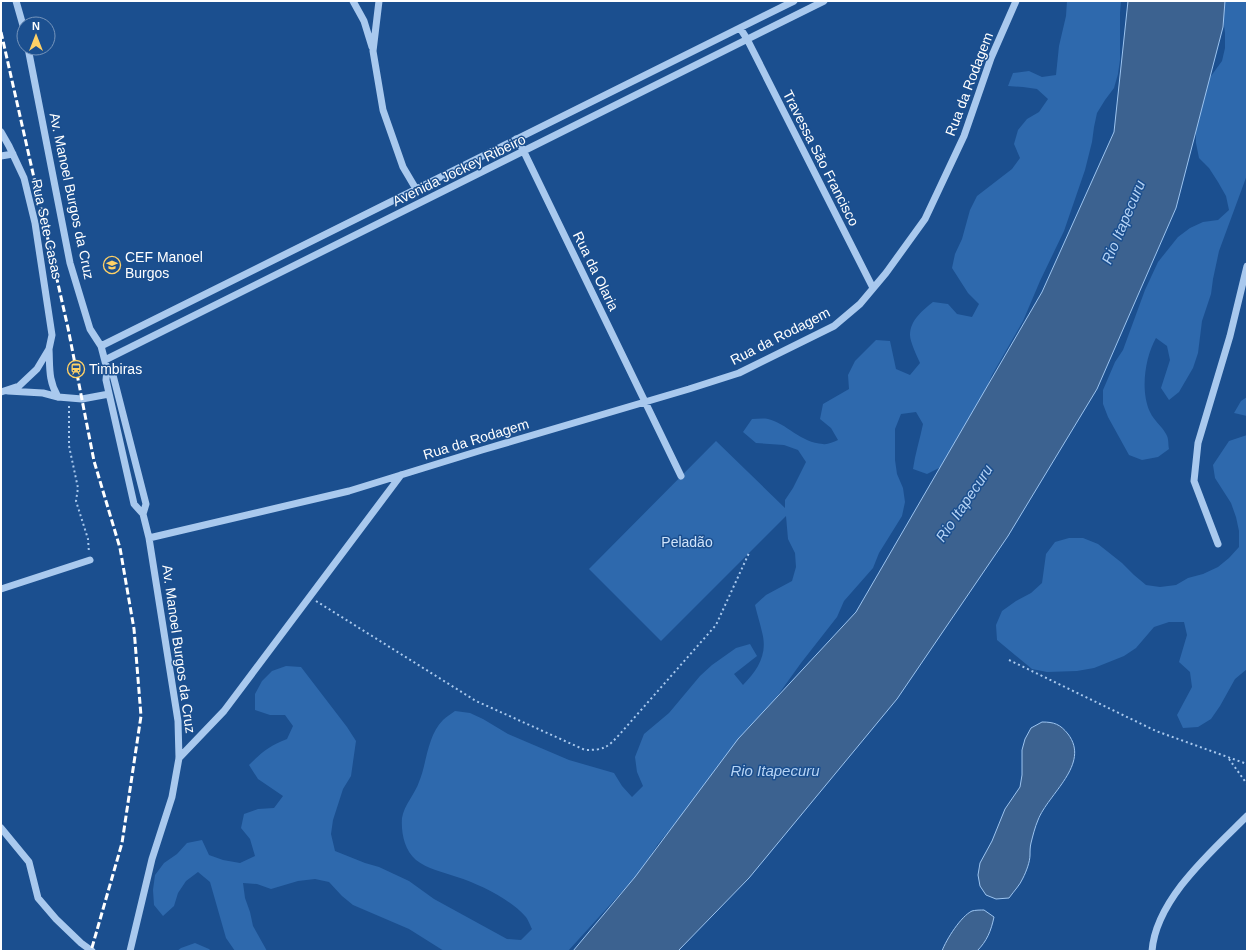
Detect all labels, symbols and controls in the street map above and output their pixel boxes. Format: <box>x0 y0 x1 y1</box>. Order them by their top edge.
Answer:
north arrow <box>16 16 56 56</box>
text: N <box>32 20 40 32</box>
street label: Rua da Rodagem <box>942 30 996 138</box>
street label: Travessa São Francisco <box>780 87 862 229</box>
street label: Av. Manoel Burgos da Cruz <box>47 111 97 281</box>
street label: Avenida Jockey Ribeiro <box>390 131 528 209</box>
street label: Rua Sete Casas <box>29 177 65 281</box>
water label: Rio Itapecuru <box>1098 177 1149 266</box>
street label: Rua da Olaria <box>570 229 622 314</box>
place label: CEF Manoel Burgos <box>125 249 203 281</box>
school or university icon: CEF Manoel Burgos <box>102 255 122 275</box>
street label: Rua da Rodagem <box>727 304 833 368</box>
station icon: Timbiras <box>66 359 86 379</box>
place label: Timbiras <box>89 361 142 377</box>
street label: Rua da Rodagem <box>421 415 531 463</box>
water label: Rio Itapecuru <box>932 461 996 545</box>
park label: Peladão <box>661 534 713 550</box>
street label: Av. Manoel Burgos da Cruz <box>159 564 199 734</box>
water label: Rio Itapecuru <box>730 762 820 779</box>

